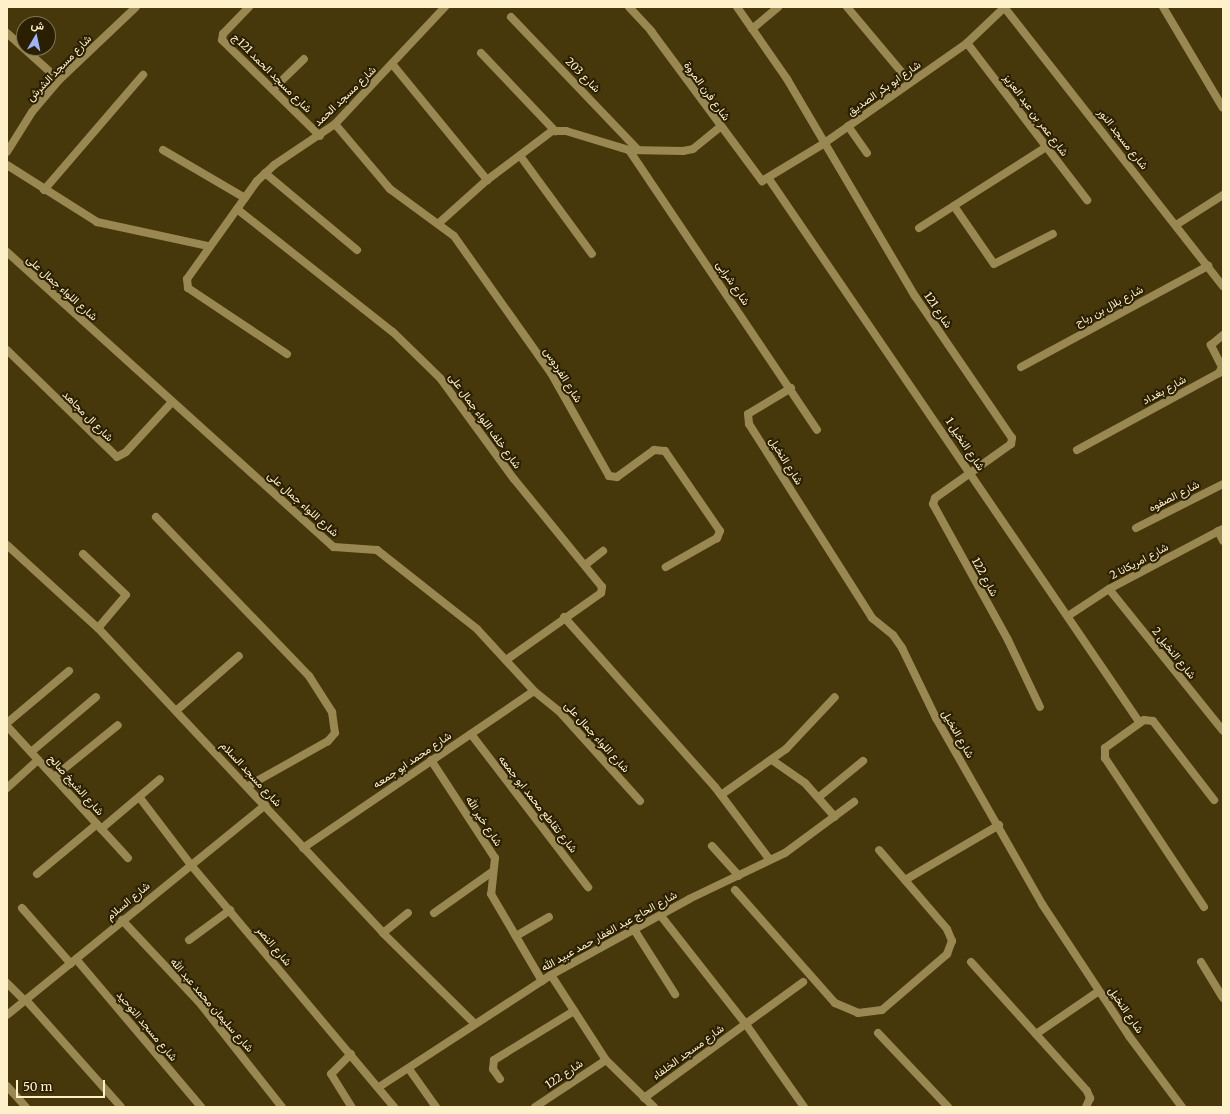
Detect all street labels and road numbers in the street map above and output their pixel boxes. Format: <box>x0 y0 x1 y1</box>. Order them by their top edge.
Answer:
street label: شارع مسجد الحمد 121ج <box>229 30 315 116</box>
street label: شارع مسجد الشرش <box>24 32 94 104</box>
street label: شارع 203 <box>563 55 603 95</box>
street label: شارع ابو بكر الصديق <box>845 58 923 118</box>
street label: شارع فرن المروة <box>681 59 733 123</box>
street label: شارع مسجد الحمد <box>311 63 379 129</box>
street label: شارع عمر بن عبد العزيز <box>1001 71 1071 159</box>
street label: شارع مسجد النور <box>1095 106 1151 172</box>
street label: شارع اللواء جمال على <box>24 253 100 323</box>
street label: شارع شرابى <box>713 258 753 308</box>
street label: شارع بلال بن رباح <box>1073 283 1145 329</box>
street label: شارع 121 <box>921 289 955 331</box>
street label: شارع الفردوس <box>541 345 585 405</box>
street label: شارع خلف اللواء جمال على <box>446 371 524 471</box>
street label: شارع بغداد <box>1140 373 1188 407</box>
street label: شارع ال مجاهد <box>60 388 116 444</box>
street label: شارع النخيل 1 <box>942 415 988 473</box>
street label: شارع النخيل <box>766 435 806 487</box>
street label: شارع اللواء جمال على <box>265 469 341 539</box>
street label: شارع الصفوه <box>1146 478 1202 514</box>
street label: شارع امريكانا 2 <box>1107 540 1171 582</box>
street label: شارع 122 <box>969 555 1001 599</box>
street label: شارع النخيل 2 <box>1149 625 1199 681</box>
street label: شارع اللواء جمال على <box>562 699 632 775</box>
street label: شارع النخيل <box>939 708 977 760</box>
street label: شارع محمد ابو جمعه <box>370 729 454 791</box>
street label: شارع مسجد السلام <box>218 739 284 809</box>
street label: شارع الشيخ صالح <box>45 752 107 818</box>
street label: شارع تقاطع محمد ابو جمعه <box>496 753 580 855</box>
street label: شارع خير الله <box>463 793 505 849</box>
street label: شارع السلام <box>103 879 153 923</box>
street label: شارع الحاج عبد الغفار حمد عبيد الله <box>539 888 679 974</box>
street label: شارع النصر <box>254 923 294 969</box>
street label: شارع سليمان محمد عبد الله <box>168 955 256 1055</box>
street label: شارع النخيل <box>1106 984 1146 1036</box>
street label: شارع مسجد التوحيد <box>114 988 180 1064</box>
street label: شارع مسجد الخلفاء <box>650 1022 726 1082</box>
street label: شارع 122 <box>543 1057 585 1091</box>

